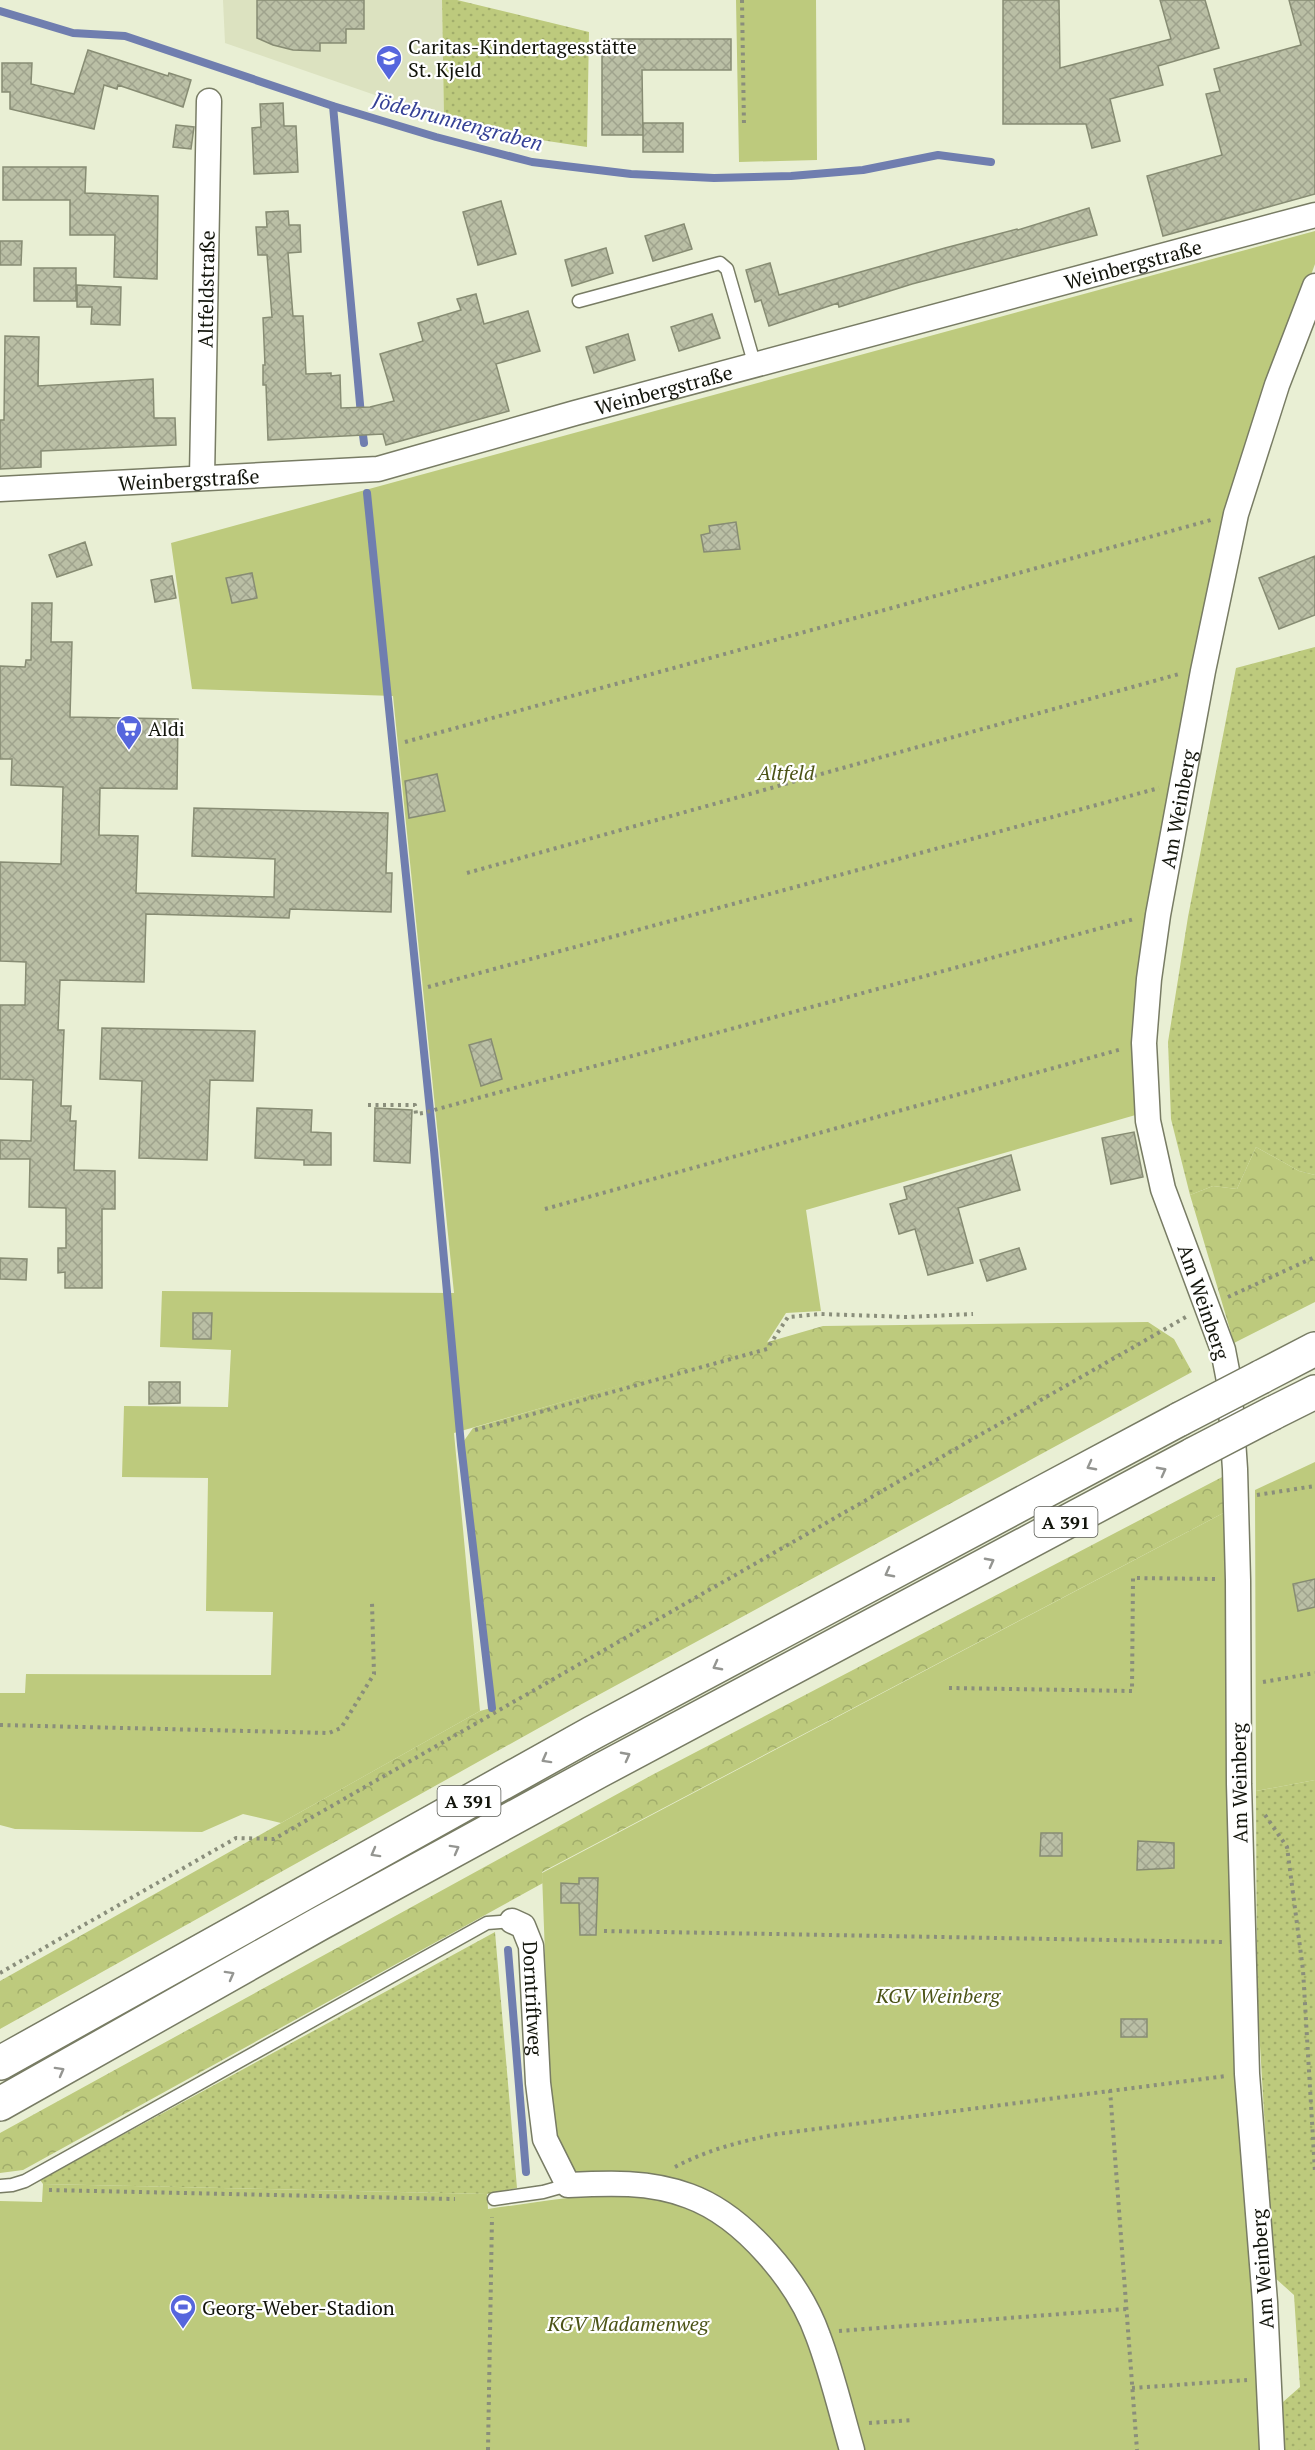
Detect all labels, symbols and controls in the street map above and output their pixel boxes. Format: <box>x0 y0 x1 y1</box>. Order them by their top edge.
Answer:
place label: Caritas-Kindertagesstätte St. Kjeld <box>408 33 637 83</box>
school or university icon: Caritas-Kindertagesstätte St. Kjeld <box>374 43 404 81</box>
water label: Jödebrunnengraben <box>369 85 546 157</box>
street label: Altfeldstraße <box>191 230 220 348</box>
street label: Weinbergstraße <box>1061 232 1205 295</box>
street label: Weinbergstraße <box>592 358 735 421</box>
street label: Weinbergstraße <box>117 462 260 496</box>
supermarket icon: Aldi <box>114 713 144 751</box>
place label: Aldi <box>148 715 185 742</box>
street label: Am Weinberg <box>1153 747 1202 871</box>
park label: Altfeld <box>756 759 815 786</box>
street label: Am Weinberg <box>1172 1241 1237 1364</box>
one-way arrow <box>1087 1459 1098 1470</box>
one-way arrow <box>1156 1467 1166 1478</box>
road number: A 391 <box>1034 1507 1098 1537</box>
one-way arrow <box>984 1558 994 1569</box>
one-way arrow <box>885 1566 895 1577</box>
one-way arrow <box>713 1659 723 1670</box>
street label: Am Weinberg <box>1224 1722 1254 1843</box>
one-way arrow <box>542 1751 552 1763</box>
one-way arrow <box>620 1752 630 1763</box>
road number: A 391 <box>438 1786 500 1816</box>
one-way arrow <box>449 1845 459 1857</box>
one-way arrow <box>371 1846 381 1857</box>
street label: Dorntriftweg <box>517 1940 550 2057</box>
one-way arrow <box>223 1971 234 1982</box>
park label: KGV Weinberg <box>875 1982 1001 2009</box>
one-way arrow <box>54 2066 64 2078</box>
street label: Am Weinberg <box>1244 2208 1280 2330</box>
sports icon: Georg-Weber-Stadion <box>168 2292 198 2330</box>
place label: Georg-Weber-Stadion <box>202 2294 395 2321</box>
park label: KGV Madamenweg <box>546 2310 710 2337</box>

